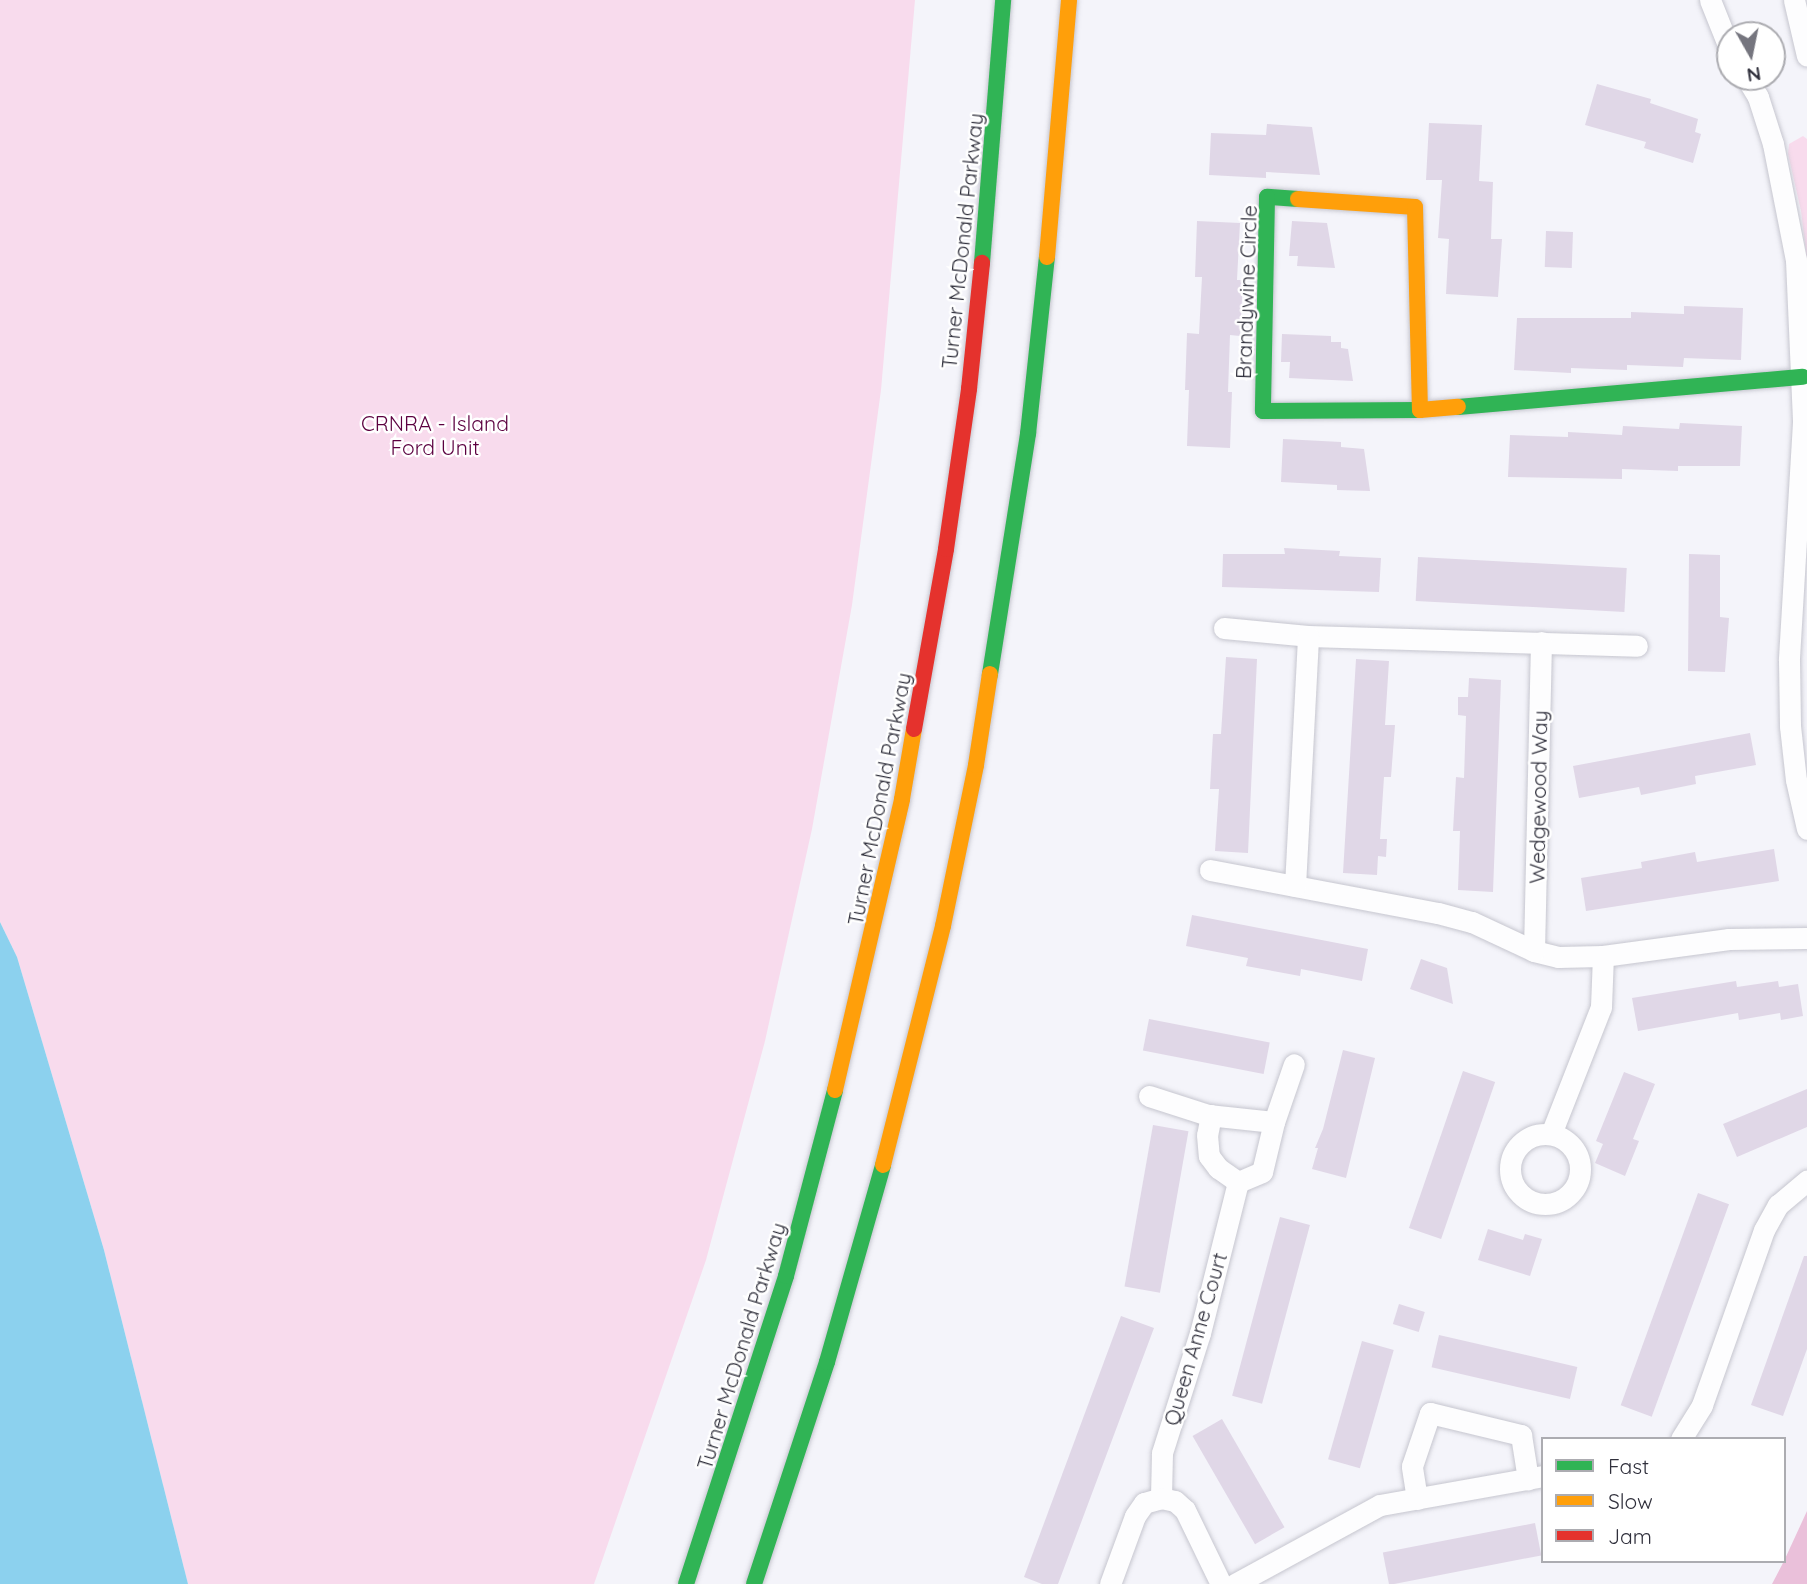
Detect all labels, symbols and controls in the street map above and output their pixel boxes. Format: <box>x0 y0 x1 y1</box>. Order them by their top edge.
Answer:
north arrow <box>1716 21 1786 91</box>
text: N <box>1745 62 1763 88</box>
street label: Turner McDonald Parkway <box>936 112 988 370</box>
street label: Brandywine Circle <box>1230 204 1262 380</box>
park label: CRNRA - Island Ford Unit <box>361 410 509 460</box>
street label: Turner McDonald Parkway <box>842 670 916 928</box>
street label: Wedgewood Way <box>1524 710 1552 884</box>
street label: Turner McDonald Parkway <box>691 1219 791 1473</box>
street label: Queen Anne Court <box>1158 1250 1232 1428</box>
legend <box>1541 1437 1786 1563</box>
text: Fast <box>1608 1453 1649 1479</box>
text: Slow <box>1608 1488 1653 1514</box>
text: Jam <box>1608 1523 1652 1549</box>

